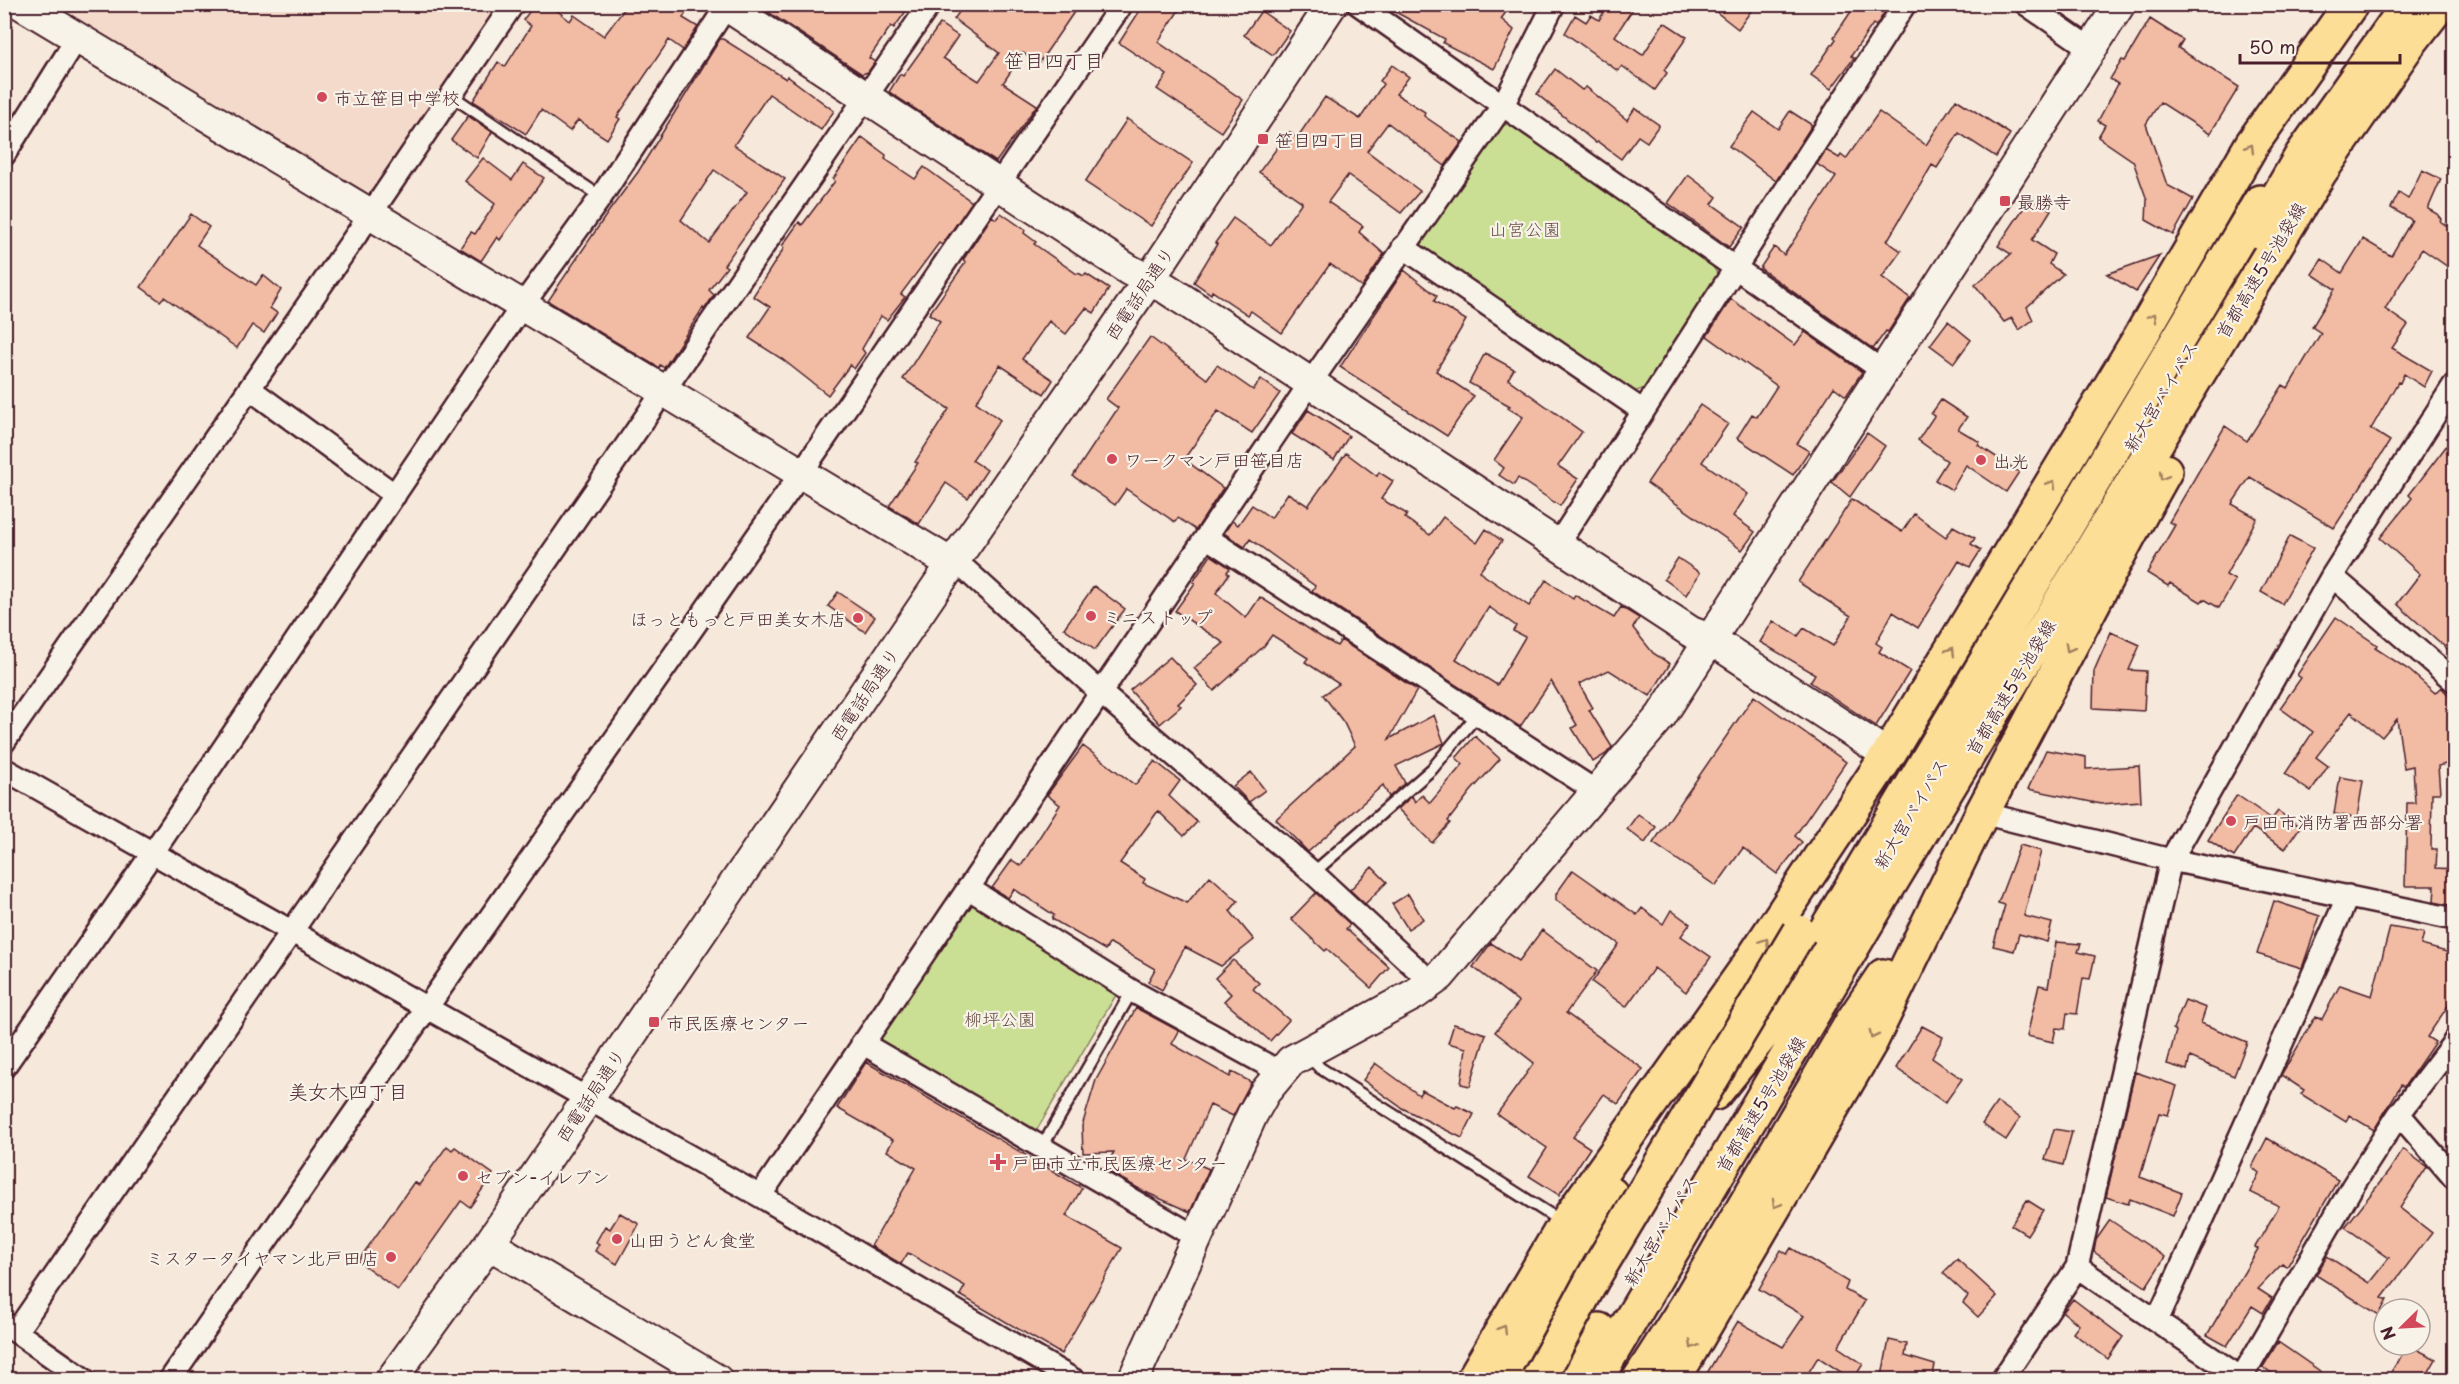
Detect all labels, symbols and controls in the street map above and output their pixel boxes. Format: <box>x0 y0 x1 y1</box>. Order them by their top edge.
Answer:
scale bar <box>2240 27 2400 65</box>
text: 50 m <box>2249 33 2296 60</box>
district label: 笹目四丁目 <box>1004 45 1104 75</box>
place label: 市立笹目中学校 <box>334 84 460 111</box>
marker: 市立笹目中学校 <box>315 90 329 104</box>
place label: 笹目四丁目 <box>1275 126 1365 153</box>
marker: 笹目四丁目 <box>1256 132 1270 146</box>
one-way arrow <box>2243 144 2255 154</box>
place label: 最勝寺 <box>2017 188 2071 215</box>
marker: 最勝寺 <box>1998 194 2012 208</box>
street label: 首都高速5号池袋線 <box>2208 196 2312 344</box>
park label: 山宮公園 <box>1489 215 1561 242</box>
street label: 西電話局通り <box>1098 241 1180 345</box>
one-way arrow <box>2145 313 2157 323</box>
street label: 新大宮バイパス <box>2116 335 2204 457</box>
place label: ワークマン戸田笹目店 <box>1124 446 1304 473</box>
place label: 出光 <box>1993 447 2029 474</box>
marker: ワークマン戸田笹目店 <box>1105 452 1119 466</box>
marker: 出光 <box>1974 453 1988 467</box>
one-way arrow <box>2158 470 2170 481</box>
one-way arrow <box>2045 480 2057 490</box>
place label: ミニストップ <box>1103 603 1213 630</box>
place label: ほっともっと戸田美女木店 <box>630 605 846 632</box>
marker: ミニストップ <box>1084 609 1098 623</box>
marker: ほっともっと戸田美女木店 <box>851 611 865 625</box>
street label: 首都高速5号池袋線 <box>1958 613 2062 761</box>
one-way arrow <box>2065 641 2076 652</box>
street label: 西電話局通り <box>823 642 905 746</box>
one-way arrow <box>1944 647 1956 657</box>
street label: 新大宮バイパス <box>1866 752 1954 874</box>
place label: 戸田市消防署西部分署 <box>2243 808 2423 835</box>
marker: 戸田市消防署西部分署 <box>2224 814 2238 828</box>
one-way arrow <box>1758 938 1769 949</box>
park label: 柳坪公園 <box>964 1005 1036 1032</box>
place label: 市民医療センター <box>666 1009 809 1036</box>
marker: 市民医療センター <box>647 1015 661 1029</box>
one-way arrow <box>1869 1029 1880 1039</box>
street label: 首都高速5号池袋線 <box>1708 1030 1812 1178</box>
street label: 西電話局通り <box>549 1043 631 1147</box>
district label: 美女木四丁目 <box>288 1076 408 1106</box>
place label: 戸田市立市民医療センター <box>1012 1149 1227 1176</box>
marker: 戸田市立市民医療センター <box>989 1153 1007 1171</box>
place label: セブン-イレブン <box>475 1163 610 1190</box>
marker: セブン-イレブン <box>456 1169 470 1183</box>
street label: 新大宮バイパス <box>1616 1169 1704 1291</box>
one-way arrow <box>1772 1198 1783 1208</box>
place label: 山田うどん食堂 <box>629 1226 755 1253</box>
marker: 山田うどん食堂 <box>610 1232 624 1246</box>
place label: ミスタータイヤマン北戸田店 <box>146 1244 379 1271</box>
marker: ミスタータイヤマン北戸田店 <box>384 1250 398 1264</box>
north arrow <box>2372 1297 2432 1357</box>
text: N <box>2374 1323 2401 1344</box>
one-way arrow <box>1495 1325 1507 1335</box>
one-way arrow <box>1689 1339 1701 1349</box>

